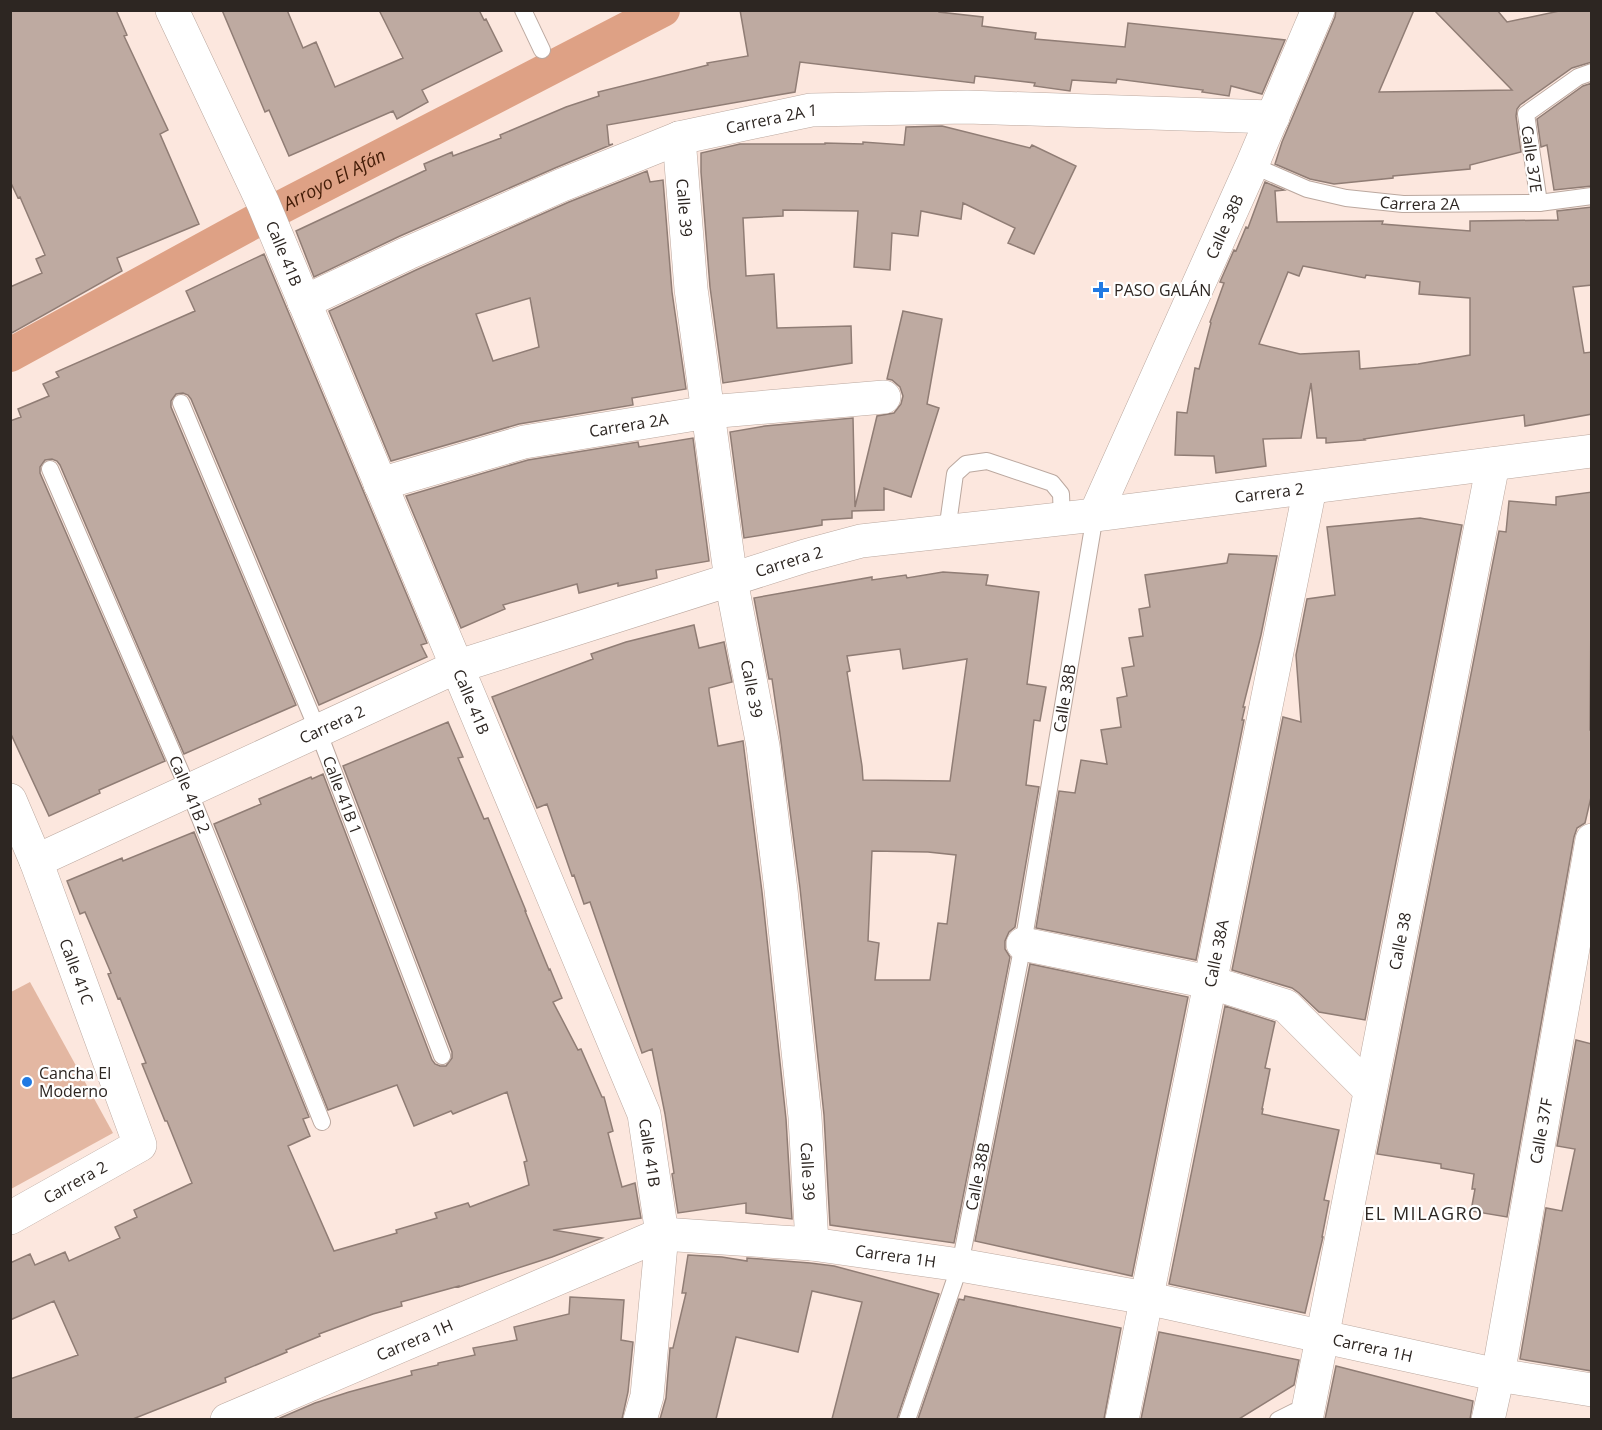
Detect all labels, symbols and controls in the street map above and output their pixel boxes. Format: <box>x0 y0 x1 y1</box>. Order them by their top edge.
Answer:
street label: Carrera 2A 1 <box>724 99 817 139</box>
street label: Calle 37E <box>1516 124 1548 194</box>
water label: Arroyo El Afán <box>277 142 390 216</box>
street label: Calle 39 <box>671 178 698 238</box>
street label: Calle 38B <box>1200 191 1248 263</box>
street label: Carrera 2A <box>1379 191 1461 215</box>
street label: Calle 41B <box>261 217 308 289</box>
place label: PASO GALÁN <box>1114 279 1211 301</box>
marker: PASO GALÁN <box>1092 281 1110 299</box>
street label: Carrera 2A <box>587 408 671 442</box>
street label: Carrera 2 <box>1233 477 1305 508</box>
street label: Carrera 2 <box>752 541 825 582</box>
street label: Calle 39 <box>736 658 768 720</box>
street label: Calle 38B <box>1048 663 1081 734</box>
street label: Calle 41B <box>448 666 495 738</box>
street label: Carrera 2 <box>296 700 368 749</box>
street label: Calle 41B 2 <box>164 752 216 836</box>
street label: Calle 41B 1 <box>318 753 367 837</box>
street label: Calle 38 <box>1383 910 1416 972</box>
street label: Calle 38A <box>1199 917 1234 989</box>
street label: Calle 41C <box>54 936 99 1008</box>
place label: Cancha El Moderno <box>39 1062 111 1102</box>
marker: Cancha El Moderno <box>20 1075 34 1089</box>
street label: Calle 37F <box>1524 1096 1558 1166</box>
street label: Calle 41B <box>634 1117 666 1188</box>
street label: Calle 39 <box>795 1141 821 1201</box>
street label: Calle 38B <box>960 1141 995 1212</box>
street label: Carrera 2 <box>39 1155 111 1209</box>
district label: EL MILAGRO <box>1364 1201 1484 1225</box>
street label: Carrera 1H <box>854 1239 938 1273</box>
street label: Carrera 1H <box>373 1314 456 1366</box>
street label: Carrera 1H <box>1331 1328 1415 1367</box>

